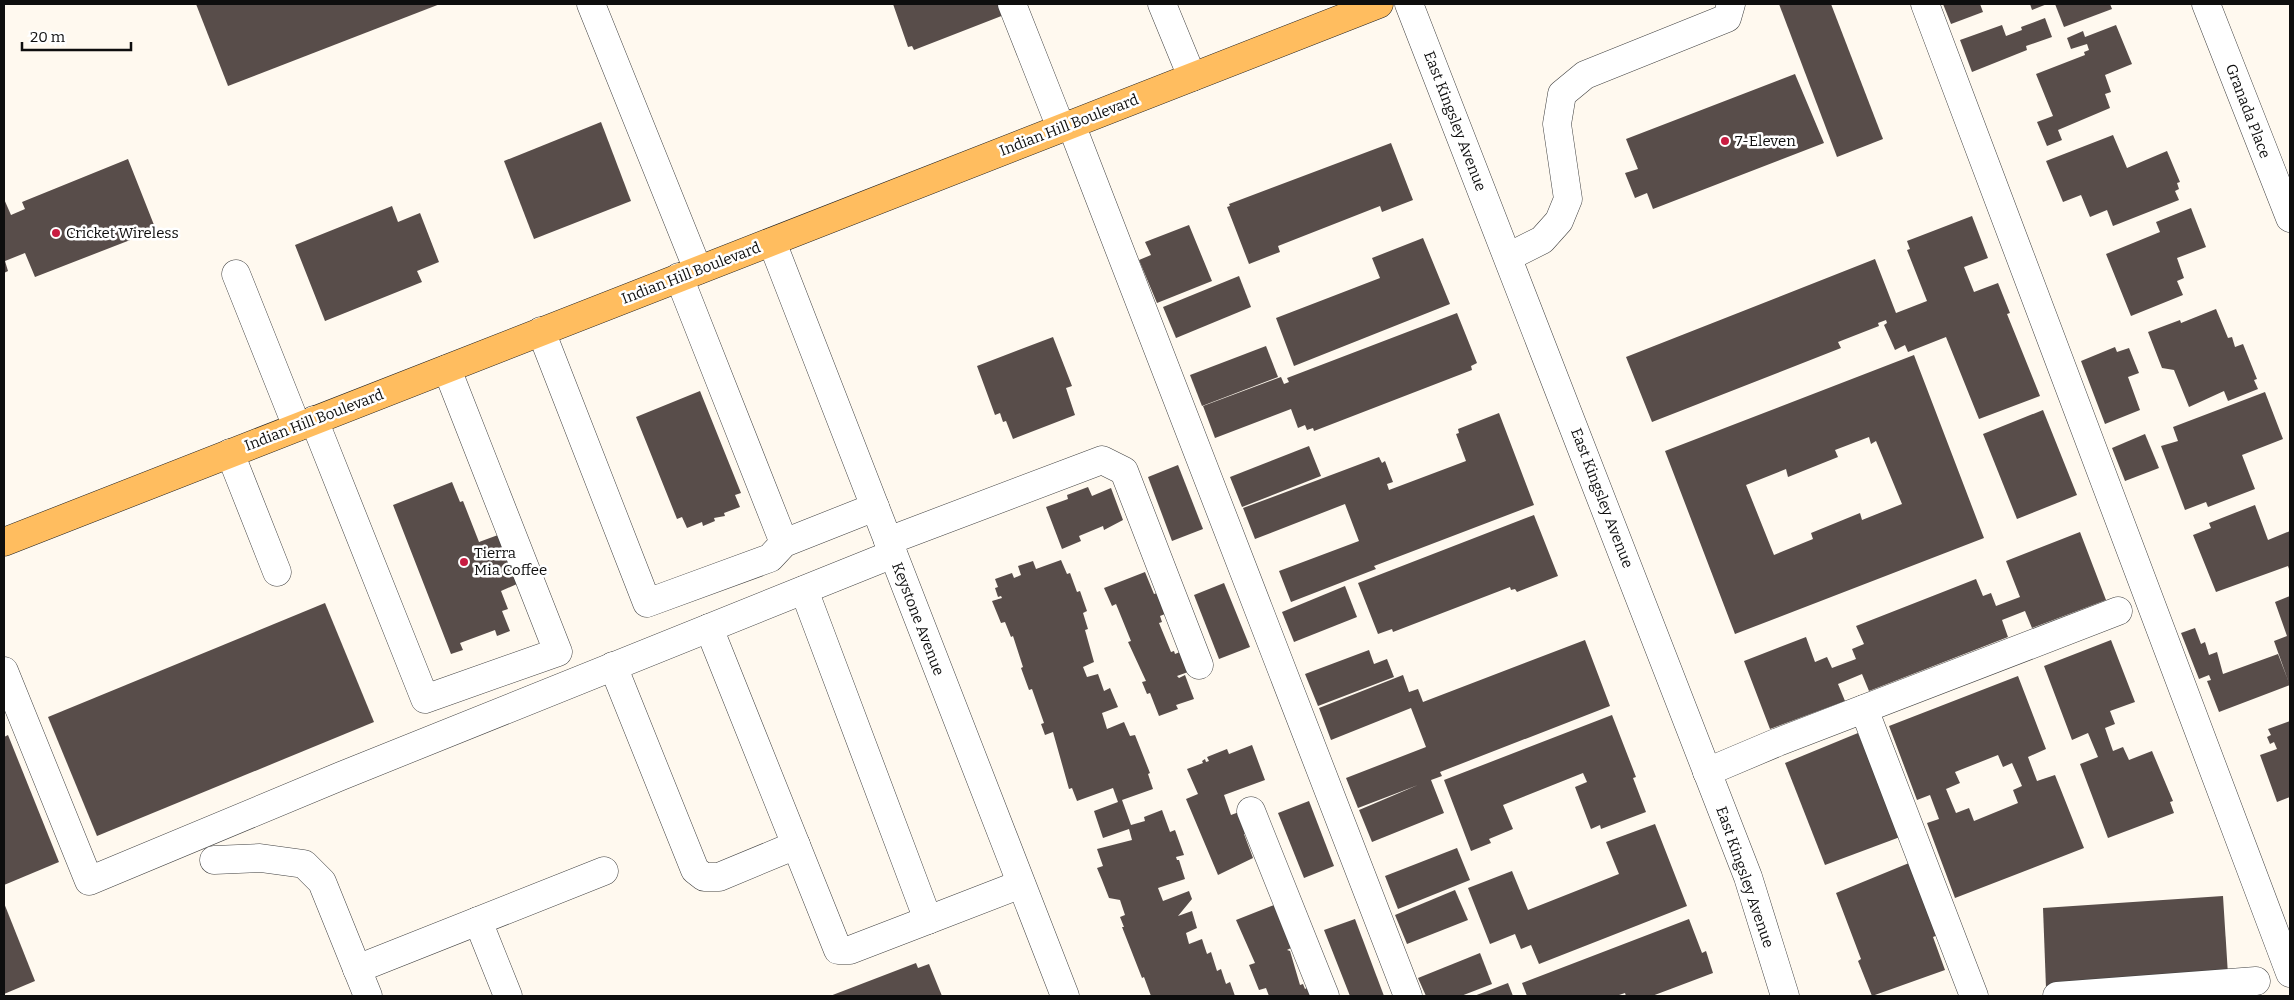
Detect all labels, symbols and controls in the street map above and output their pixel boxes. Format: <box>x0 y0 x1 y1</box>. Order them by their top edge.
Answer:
scale bar <box>22 20 131 52</box>
text: 20 m <box>30 28 66 46</box>
street label: East Kingsley Avenue <box>1420 48 1490 194</box>
street label: Granada Place <box>2222 61 2274 161</box>
street label: Indian Hill Boulevard <box>997 90 1141 160</box>
place label: 7-Eleven <box>1735 132 1796 150</box>
marker: 7-Eleven <box>1719 135 1731 147</box>
place label: Cricket Wireless <box>66 224 179 242</box>
marker: Cricket Wireless <box>50 227 62 239</box>
street label: Indian Hill Boulevard <box>619 238 763 308</box>
street label: Indian Hill Boulevard <box>242 385 386 455</box>
street label: East Kingsley Avenue <box>1567 425 1637 571</box>
place label: Tierra Mia Coffee <box>474 544 547 579</box>
marker: Tierra Mia Coffee <box>458 556 470 568</box>
street label: Keystone Avenue <box>888 560 948 678</box>
street label: East Kingsley Avenue <box>1712 804 1778 950</box>

